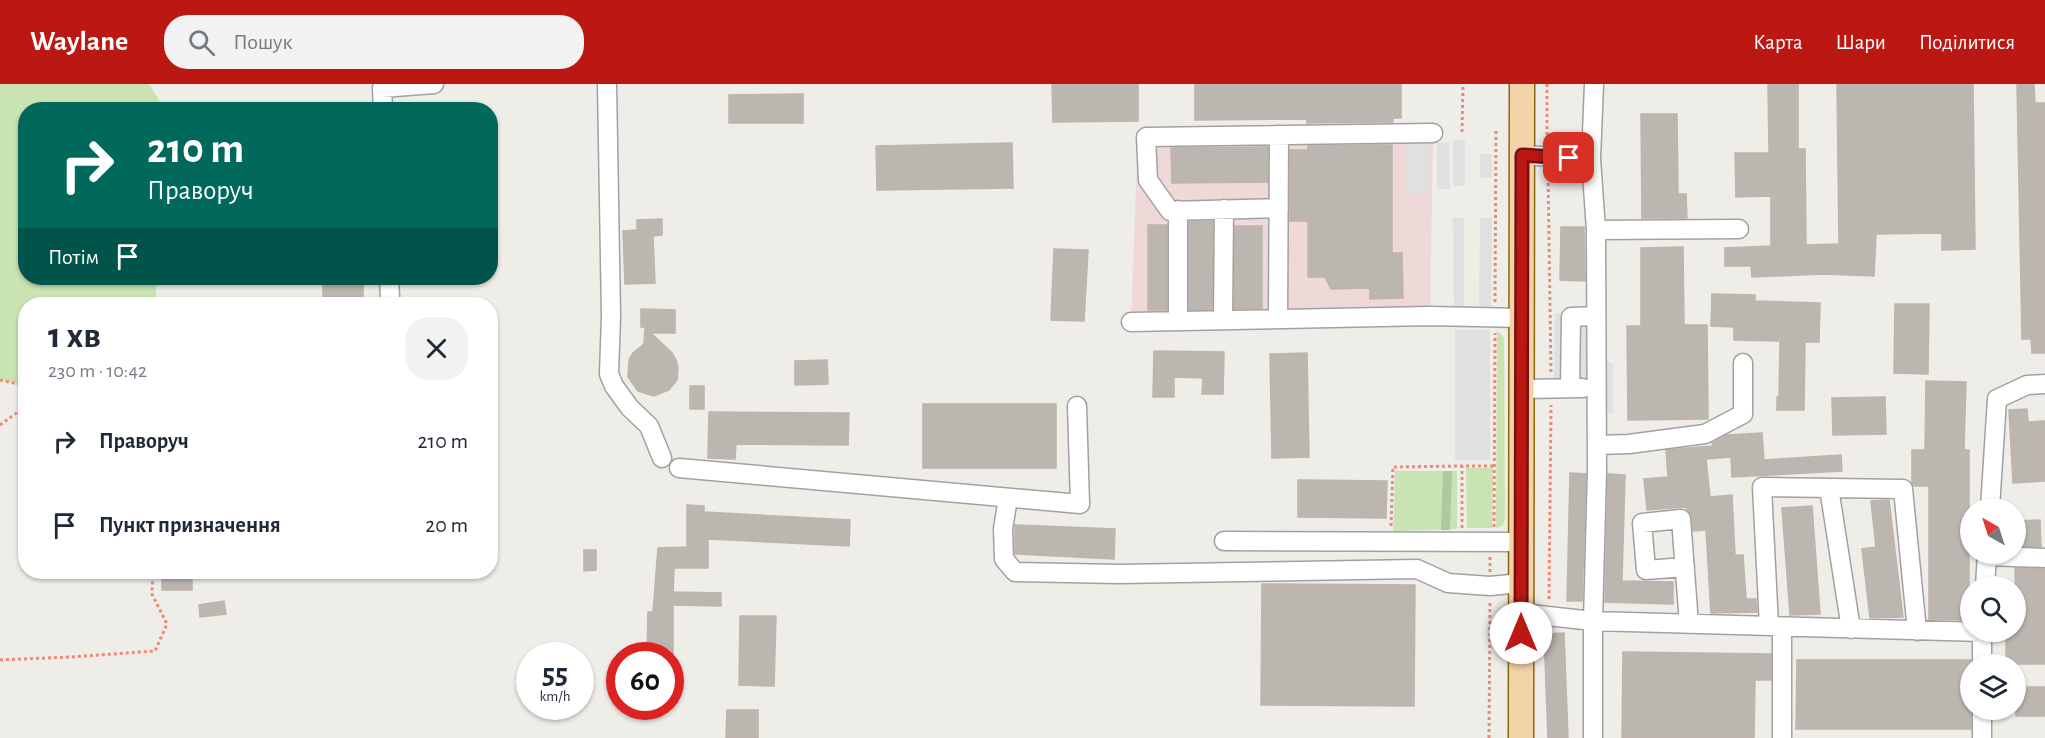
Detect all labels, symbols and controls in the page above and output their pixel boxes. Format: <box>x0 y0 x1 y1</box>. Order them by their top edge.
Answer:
search box <box>164 15 584 69</box>
icon: search <box>185 26 218 59</box>
text: Waylane <box>30 28 128 56</box>
text: Пошук <box>233 31 293 53</box>
text: Карта <box>1753 32 1803 53</box>
text: Шари <box>1836 32 1886 53</box>
text: Поділитися <box>1919 32 2015 53</box>
icon: right <box>48 126 126 204</box>
text: 210 m <box>147 128 244 170</box>
pin <box>1543 132 1594 183</box>
icon: arrive <box>1552 141 1585 174</box>
text: Праворуч <box>147 177 254 204</box>
icon: arrive <box>111 240 144 273</box>
text: Потім <box>48 246 99 268</box>
button: close <box>405 317 468 380</box>
text: 1 хв <box>48 318 101 354</box>
text: 230 m · 10:42 <box>48 361 147 381</box>
icon: right <box>48 425 81 458</box>
text: Праворуч <box>99 430 189 452</box>
text: 210 m <box>418 430 468 452</box>
north arrow <box>1960 498 2026 564</box>
map controls <box>1960 498 2026 720</box>
icon: arrive <box>48 509 81 542</box>
text: Пункт призначення <box>99 514 281 536</box>
text: 20 m <box>425 514 468 536</box>
button: search <box>1960 576 2026 642</box>
position arrow <box>1489 601 1553 665</box>
speed limit sign: 60 <box>606 642 684 720</box>
button: layers <box>1960 654 2026 720</box>
text: 55 <box>542 659 568 689</box>
text: km/h <box>540 689 570 704</box>

